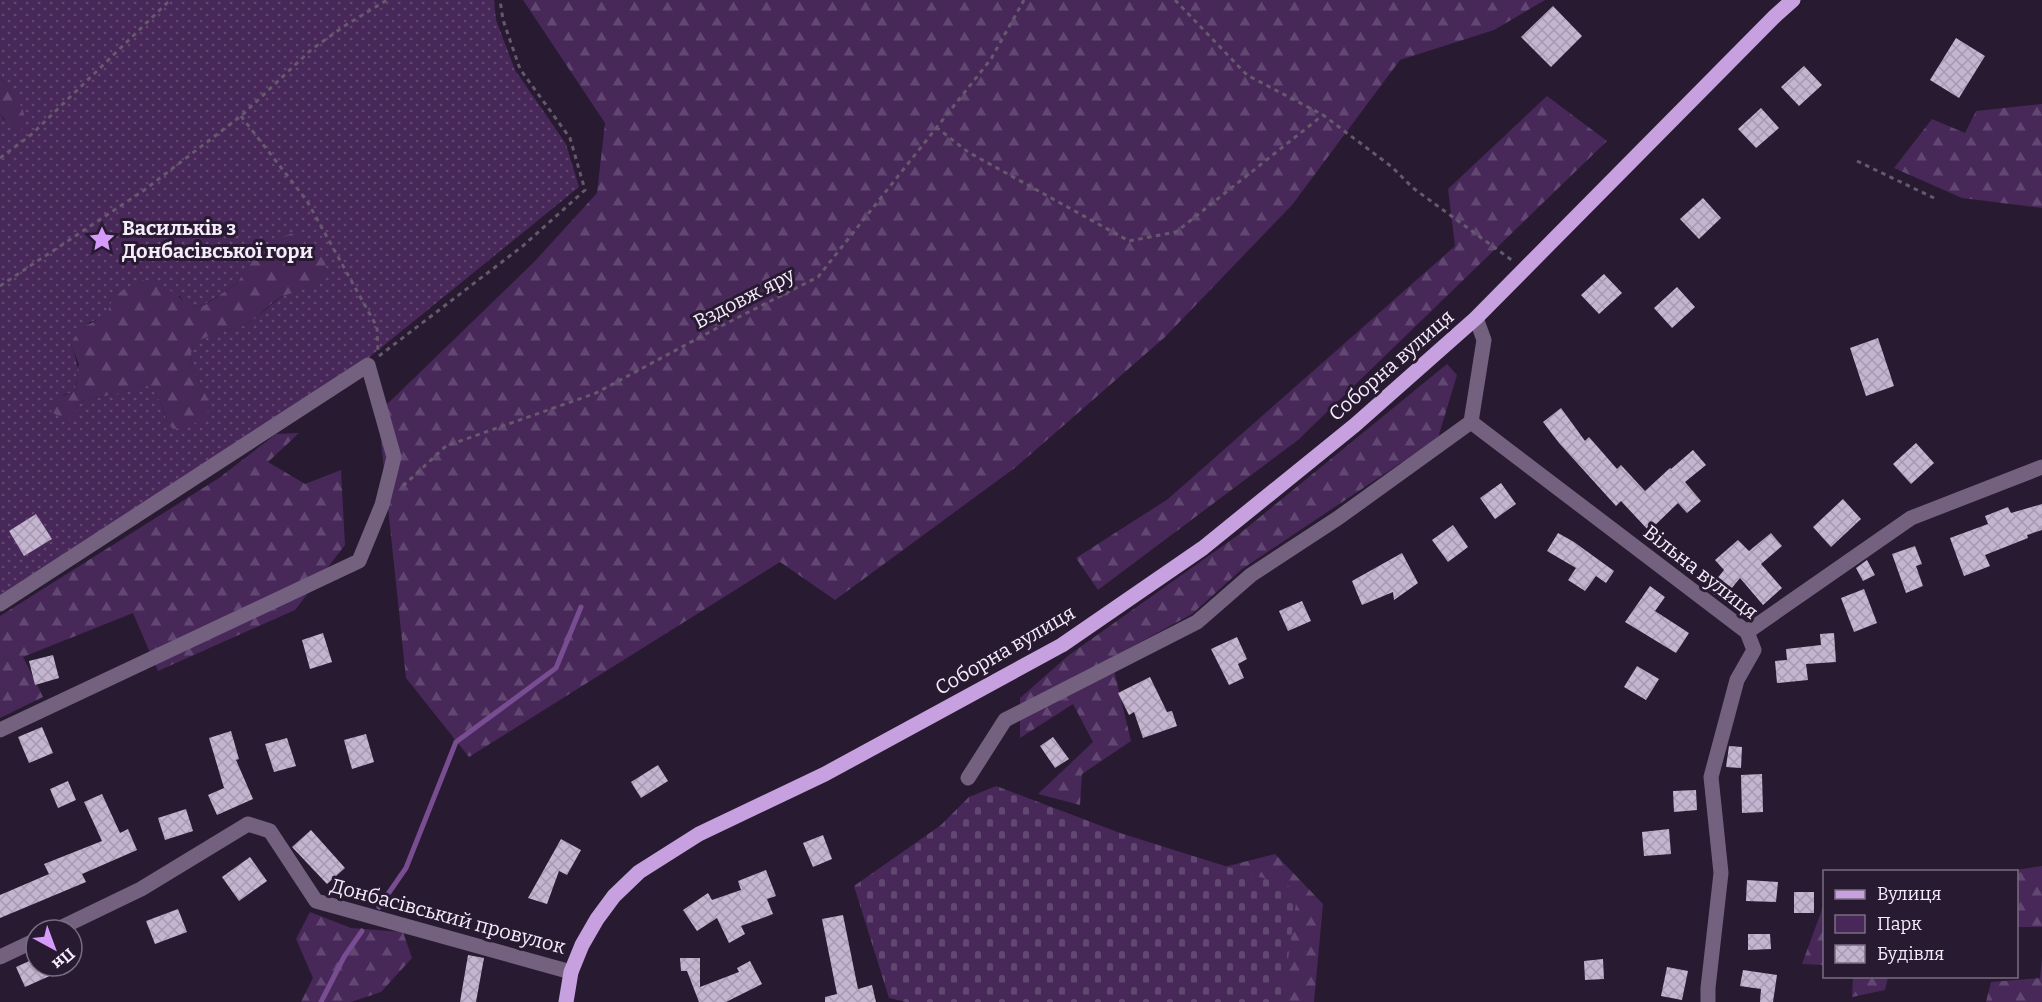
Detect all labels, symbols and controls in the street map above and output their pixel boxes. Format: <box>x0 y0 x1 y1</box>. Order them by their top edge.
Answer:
place label: Васильків з Донбасівської гори <box>122 216 313 263</box>
place icon: Васильків з Донбасівської гори <box>87 224 117 254</box>
street label: Вздовж яру <box>690 262 799 334</box>
street label: Соборна вулиця <box>1324 304 1458 426</box>
street label: Вільна вулиця <box>1639 520 1763 624</box>
street label: Соборна вулиця <box>931 600 1079 700</box>
legend <box>1823 870 2018 978</box>
street label: Донбасівський провулок <box>328 873 568 959</box>
text: Вулиця <box>1877 883 1941 905</box>
text: Парк <box>1877 913 1922 935</box>
north arrow <box>24 918 84 978</box>
text: Будівля <box>1877 943 1944 965</box>
text: Пн <box>48 944 78 974</box>

